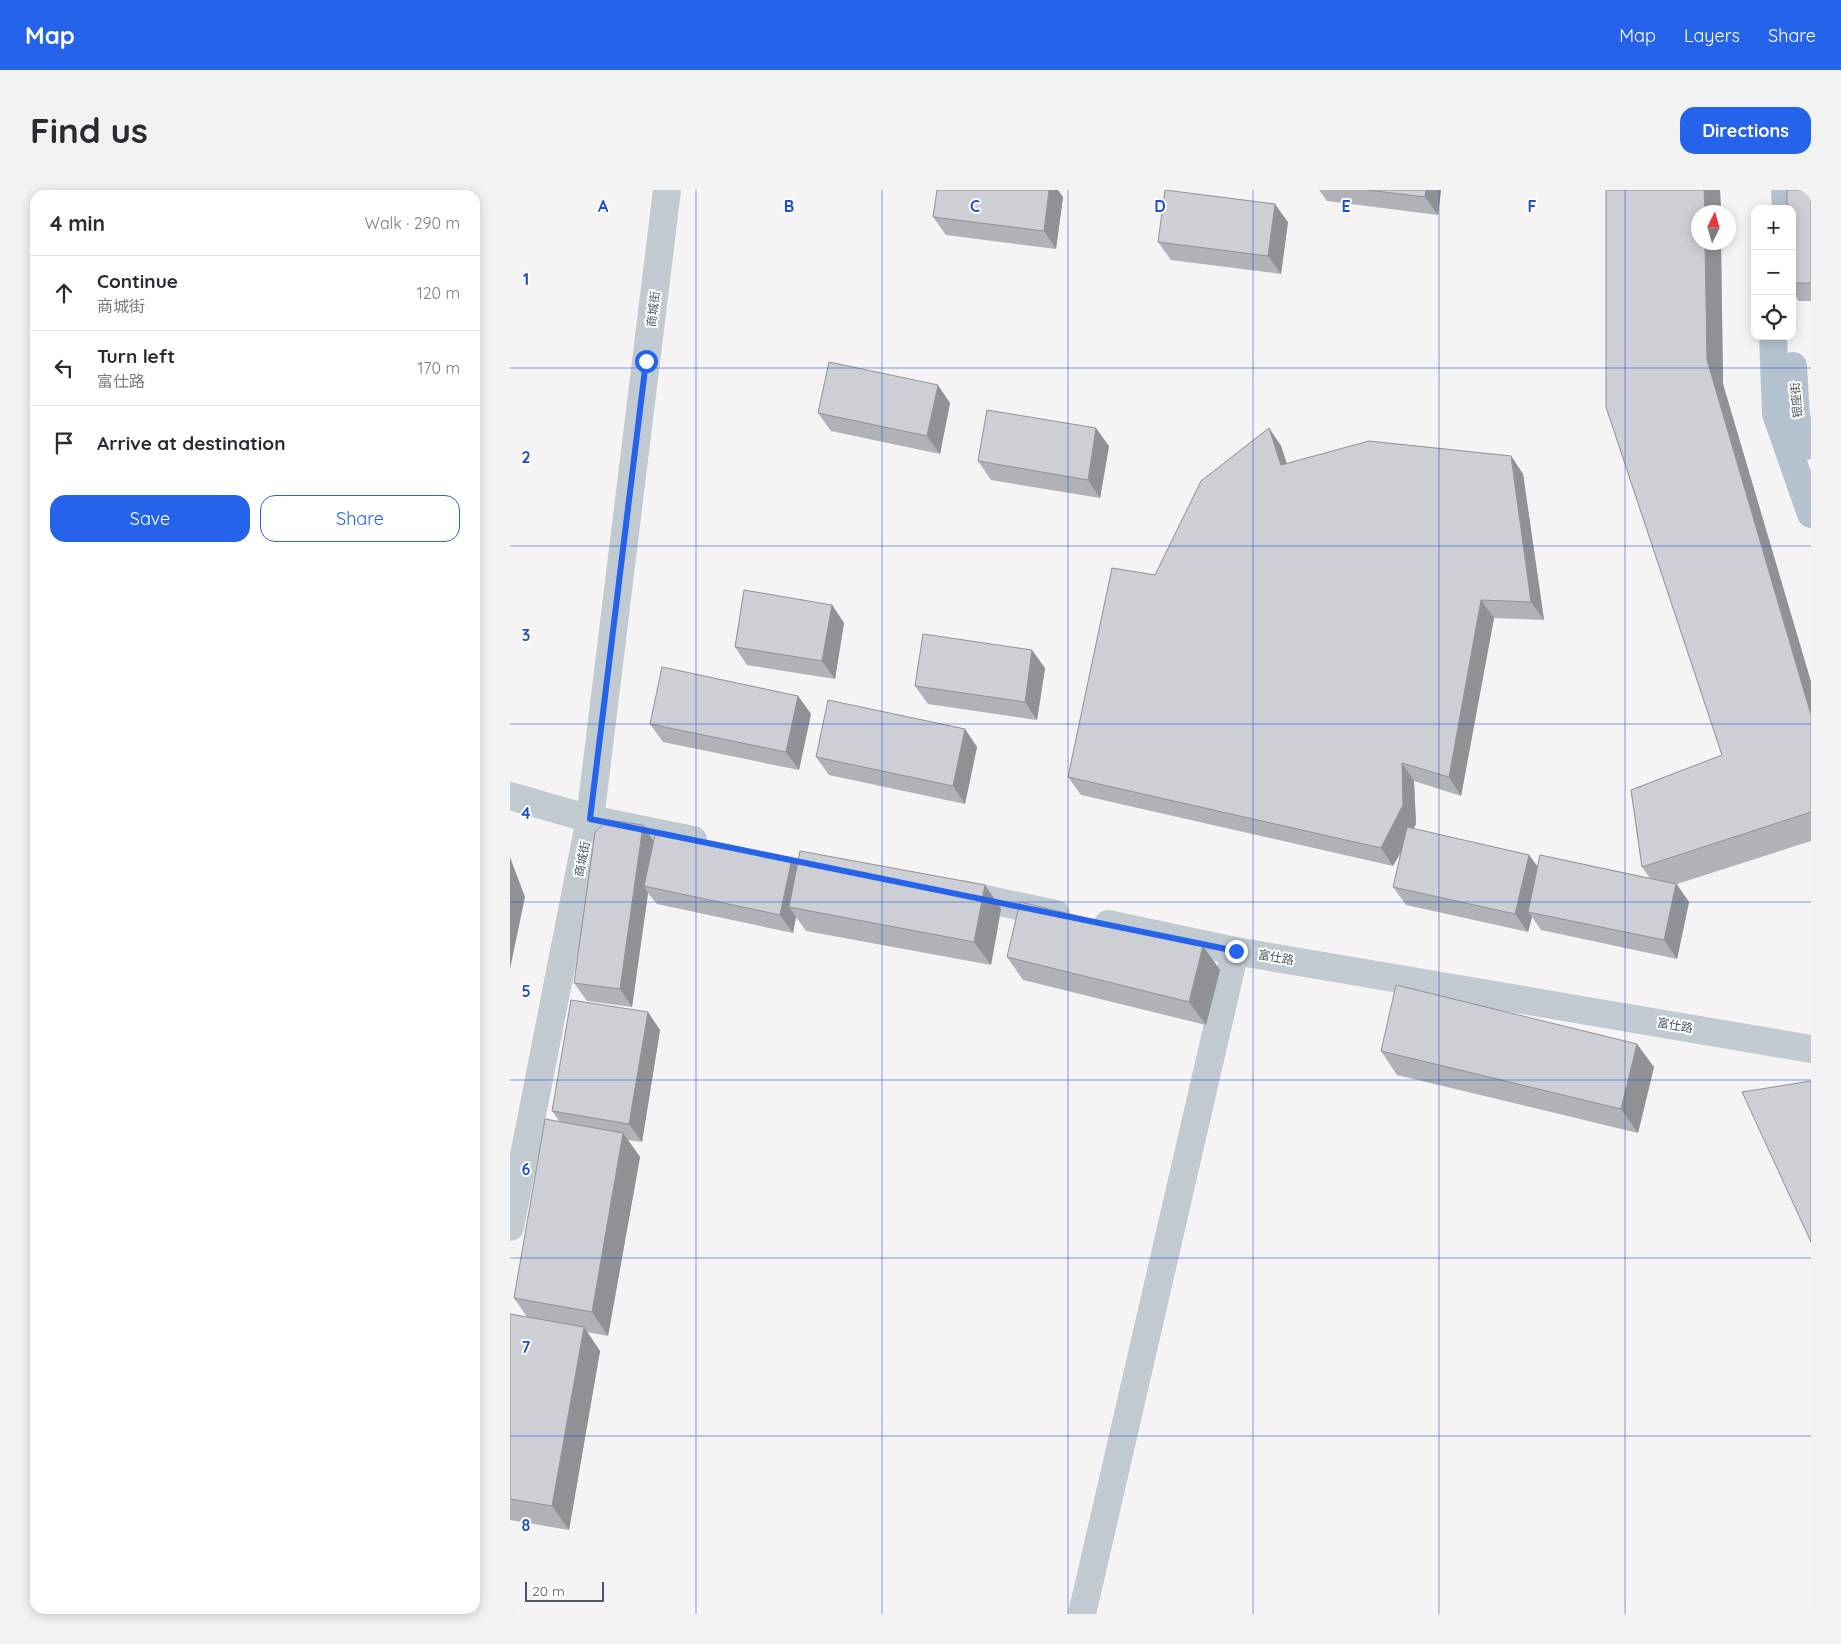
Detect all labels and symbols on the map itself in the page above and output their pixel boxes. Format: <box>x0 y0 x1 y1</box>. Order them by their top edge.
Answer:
text: A <box>598 196 609 216</box>
text: B <box>784 196 794 216</box>
text: C <box>970 196 980 216</box>
text: D <box>1154 196 1166 216</box>
text: E <box>1341 196 1351 216</box>
text: F <box>1528 196 1537 216</box>
north arrow <box>1691 205 1736 250</box>
text: 1 <box>523 269 529 289</box>
street label: 商城街 <box>643 290 663 328</box>
route start <box>635 350 658 373</box>
street label: 银座街 <box>1787 381 1805 419</box>
text: 2 <box>521 447 531 467</box>
text: 3 <box>522 625 530 645</box>
text: 4 <box>521 803 531 823</box>
street label: 商城街 <box>571 840 593 878</box>
route end <box>1225 940 1248 963</box>
street label: 富仕路 <box>1257 946 1295 968</box>
text: 5 <box>521 981 531 1001</box>
street label: 富仕路 <box>1656 1014 1694 1036</box>
text: 6 <box>522 1159 531 1179</box>
text: 7 <box>522 1337 531 1357</box>
text: 8 <box>522 1515 531 1535</box>
scale bar <box>525 1579 604 1602</box>

